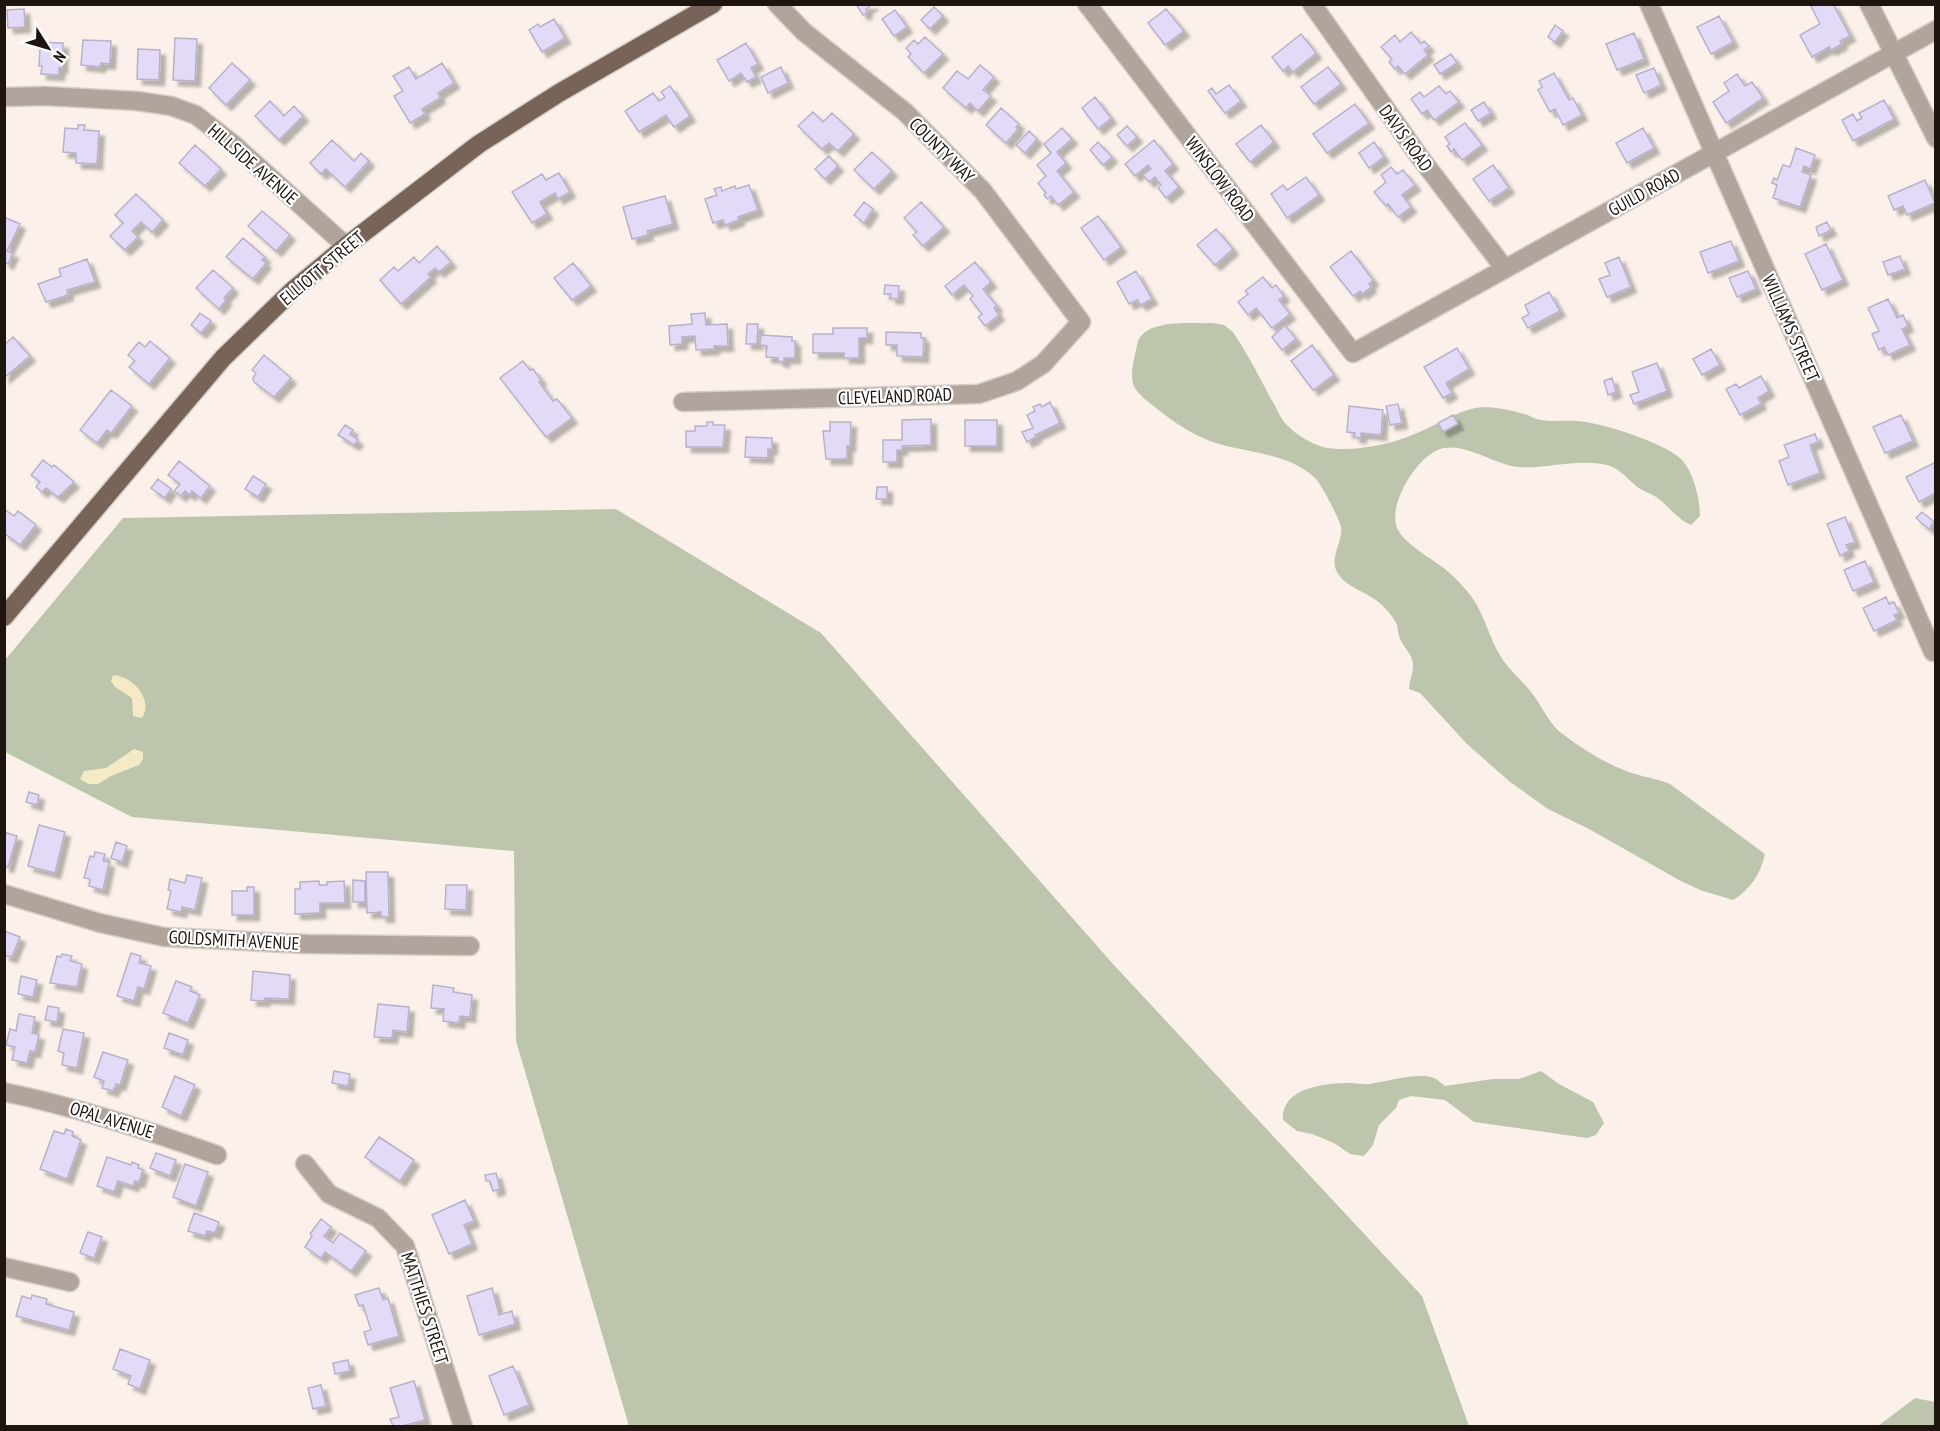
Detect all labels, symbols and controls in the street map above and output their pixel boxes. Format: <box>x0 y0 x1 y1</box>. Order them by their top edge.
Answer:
north arrow <box>18 18 78 78</box>
text: N <box>49 48 71 66</box>
street label: DAVIS ROAD <box>1374 100 1438 176</box>
street label: COUNTY WAY <box>904 112 980 188</box>
street label: HILLSIDE AVENUE <box>203 119 303 209</box>
street label: WINSLOW ROAD <box>1180 132 1260 226</box>
street label: GUILD ROAD <box>1604 163 1684 221</box>
street label: ELLIOTT STREET <box>275 226 369 310</box>
street label: WILLIAMS STREET <box>1757 271 1825 385</box>
street label: CLEVELAND ROAD <box>838 383 952 409</box>
street label: GOLDSMITH AVENUE <box>168 925 300 955</box>
street label: OPAL AVENUE <box>67 1096 157 1144</box>
street label: MATTHIES STREET <box>396 1249 454 1367</box>

